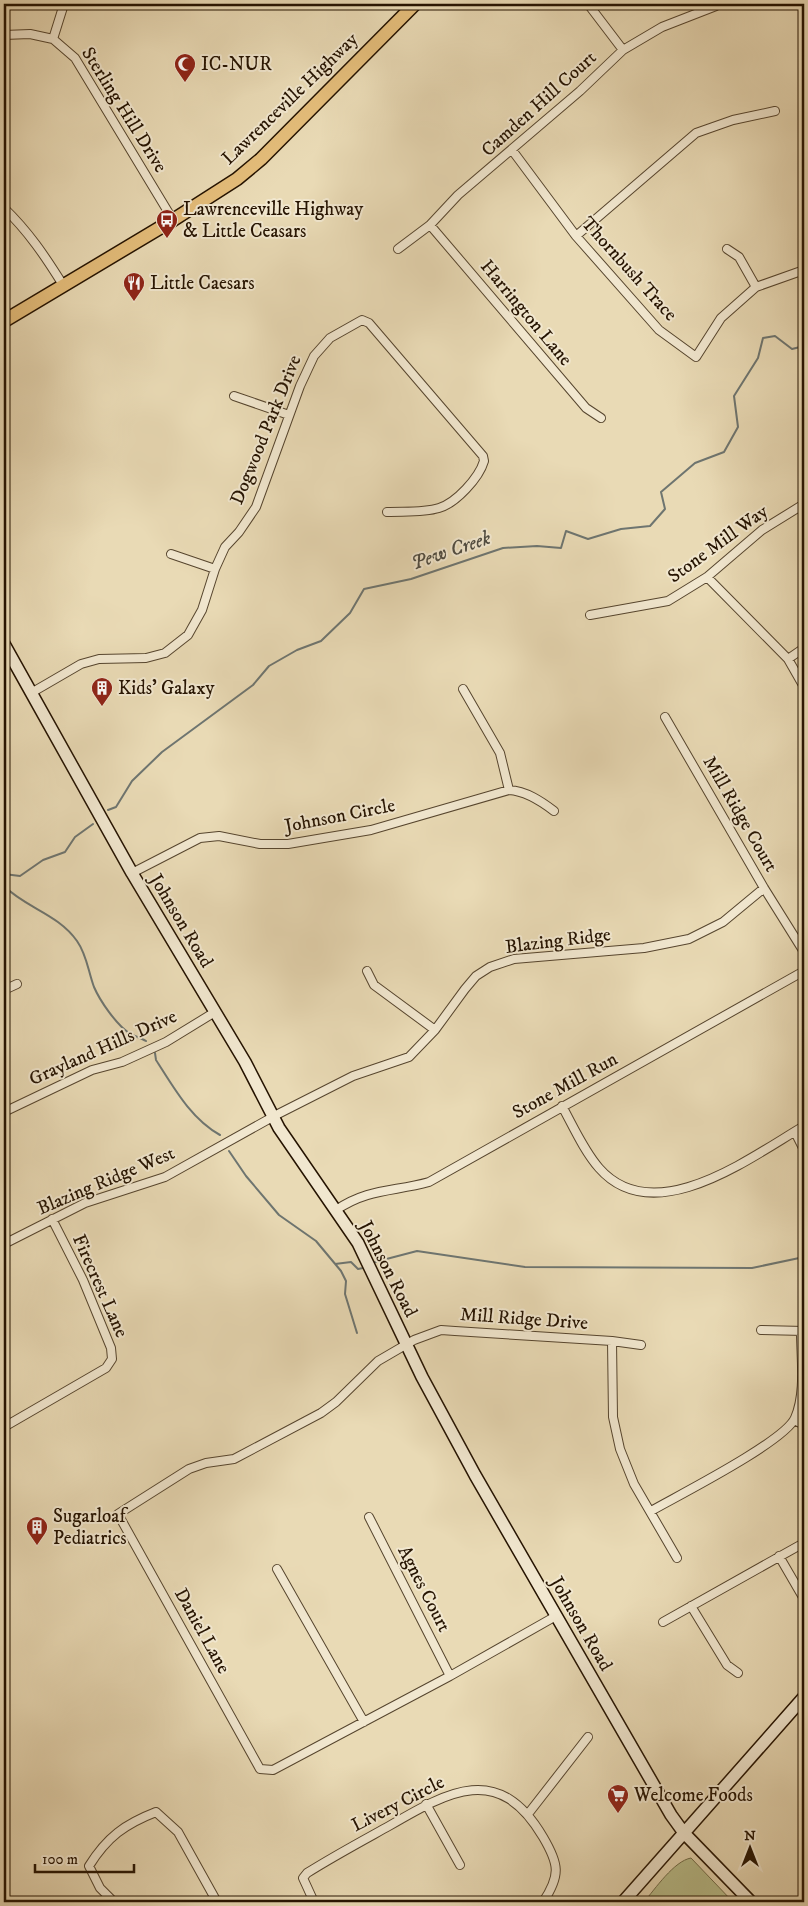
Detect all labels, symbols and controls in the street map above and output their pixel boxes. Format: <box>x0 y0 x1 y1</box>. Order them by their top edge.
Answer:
street label: Lawrenceville Highway <box>217 27 364 170</box>
street label: Sterling Hill Drive <box>76 43 172 177</box>
street label: Camden Hill Court <box>477 46 601 162</box>
mosque icon: IC-NUR <box>173 52 197 83</box>
place label: IC-NUR <box>201 53 272 76</box>
place label: Lawrenceville Highway & Little Ceasars <box>183 198 364 243</box>
bus stop icon: Lawrenceville Highway & Little Ceasars <box>155 208 179 239</box>
street label: Thornbush Trace <box>576 212 682 326</box>
street label: Harrington Lane <box>475 255 577 371</box>
restaurant icon: Little Caesars <box>122 271 146 302</box>
place label: Little Caesars <box>150 272 255 295</box>
street label: Dogwood Park Drive <box>226 352 307 508</box>
street label: Stone Mill Way <box>663 499 773 588</box>
water label: Pew Creek <box>408 526 495 576</box>
building icon: Kids' Galaxy <box>90 676 114 707</box>
place label: Kids' Galaxy <box>118 677 215 700</box>
street label: Mill Ridge Court <box>697 752 783 876</box>
street label: Johnson Circle <box>281 794 397 838</box>
street label: Johnson Road <box>143 868 218 972</box>
street label: Blazing Ridge <box>504 923 612 959</box>
street label: Grayland Hills Drive <box>26 1005 181 1091</box>
street label: Stone Mill Run <box>508 1048 622 1124</box>
street label: Blazing Ridge West <box>34 1142 178 1220</box>
street label: Johnson Road <box>353 1215 422 1322</box>
street label: Firecrest Lane <box>67 1231 133 1341</box>
street label: Mill Ridge Drive <box>459 1303 589 1335</box>
place label: Sugarloaf Pediatrics <box>53 1505 128 1550</box>
building icon: Sugarloaf Pediatrics <box>25 1515 49 1546</box>
street label: Agnes Court <box>392 1542 456 1636</box>
street label: Johnson Road <box>544 1571 618 1676</box>
street label: Daniel Lane <box>169 1584 235 1678</box>
street label: Livery Circle <box>348 1771 448 1837</box>
supermarket icon: Welcome Foods <box>606 1783 630 1814</box>
place label: Welcome Foods <box>633 1784 753 1807</box>
north arrow <box>726 1824 776 1874</box>
text: N <box>744 1827 756 1845</box>
scale bar <box>35 1841 134 1873</box>
text: 100 m <box>42 1850 78 1869</box>

